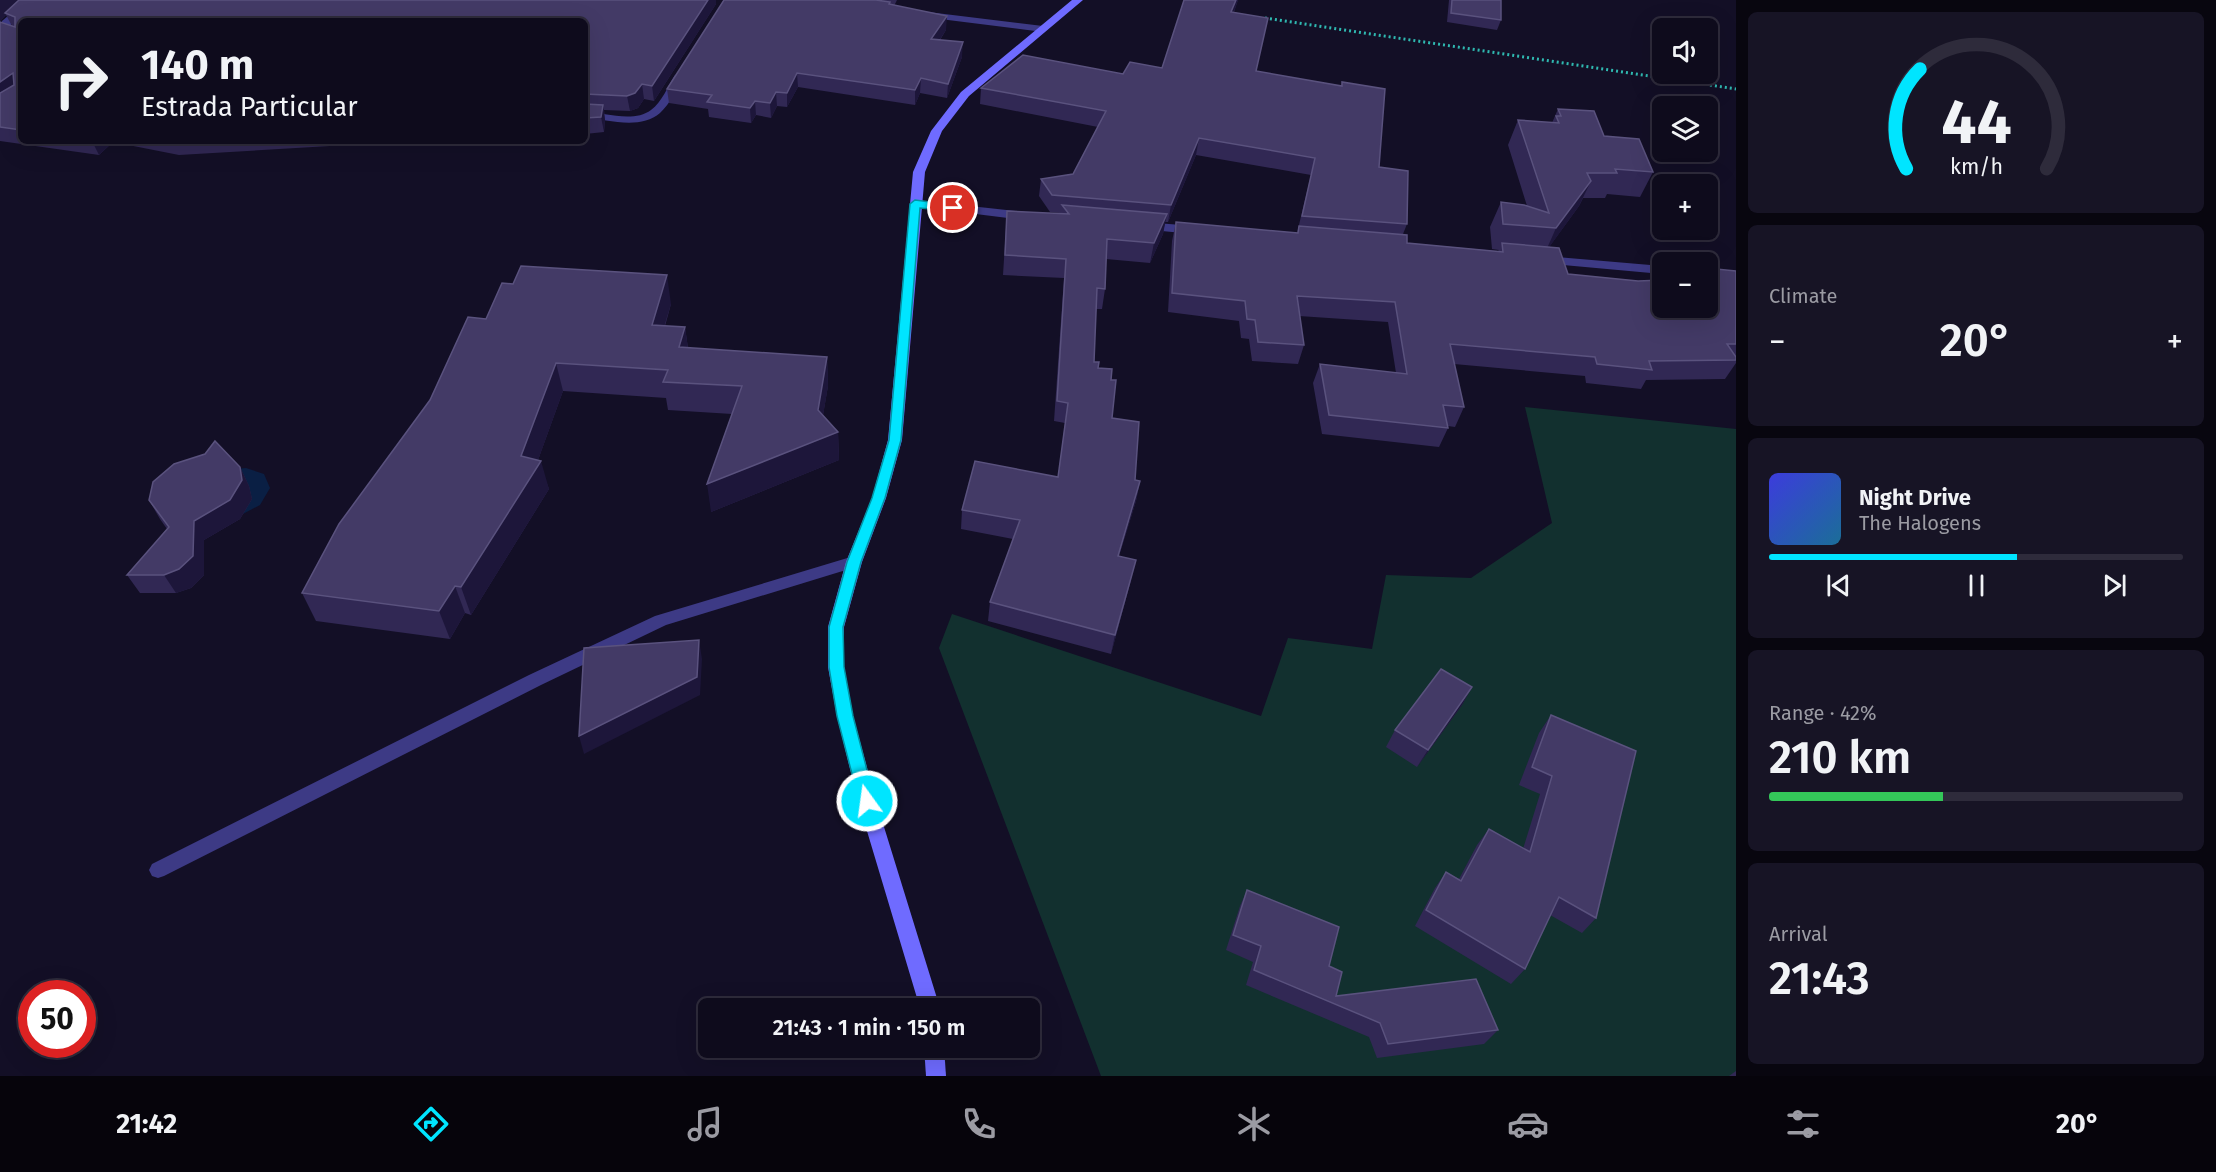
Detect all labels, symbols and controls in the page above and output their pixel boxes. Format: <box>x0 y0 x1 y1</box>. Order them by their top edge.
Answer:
map controls <box>1652 18 1718 318</box>
button: sound <box>1652 18 1718 84</box>
text: 140 m <box>141 40 254 90</box>
icon: right <box>42 42 120 120</box>
text: 44 <box>1941 86 2011 161</box>
text: Estrada Particular <box>141 91 358 123</box>
button: layers <box>1652 96 1718 162</box>
text: km/h <box>1949 155 2003 181</box>
button: + <box>1652 174 1718 240</box>
pin <box>927 182 978 233</box>
icon: arrive <box>936 191 969 224</box>
button: − <box>1652 252 1718 318</box>
text: Climate <box>1769 284 1837 308</box>
text: 20° <box>1940 314 2012 368</box>
text: − <box>1769 322 1786 362</box>
text: + <box>2167 322 2183 362</box>
text: Night Drive <box>1859 484 1971 511</box>
text: The Halogens <box>1859 511 1981 535</box>
icon: previous <box>1822 569 1855 602</box>
icon: pause <box>1960 569 1993 602</box>
icon: next <box>2098 569 2131 602</box>
text: Range · 42% <box>1769 701 1877 725</box>
text: 210 km <box>1769 731 1911 785</box>
position arrow <box>835 769 899 833</box>
text: Arrival <box>1769 922 1828 946</box>
text: 21:43 <box>1769 952 1870 1006</box>
speed limit sign: 50 <box>18 980 96 1058</box>
text: 21:43 · 1 min · 150 m <box>773 1014 965 1041</box>
icon: directions <box>410 1103 452 1145</box>
icon: music <box>684 1103 726 1145</box>
icon: phone <box>958 1103 1000 1145</box>
icon: climate <box>1233 1103 1275 1145</box>
icon: car <box>1507 1103 1549 1145</box>
icon: filters <box>1782 1103 1824 1145</box>
text: 21:42 <box>116 1108 177 1140</box>
text: 20° <box>2056 1108 2100 1140</box>

